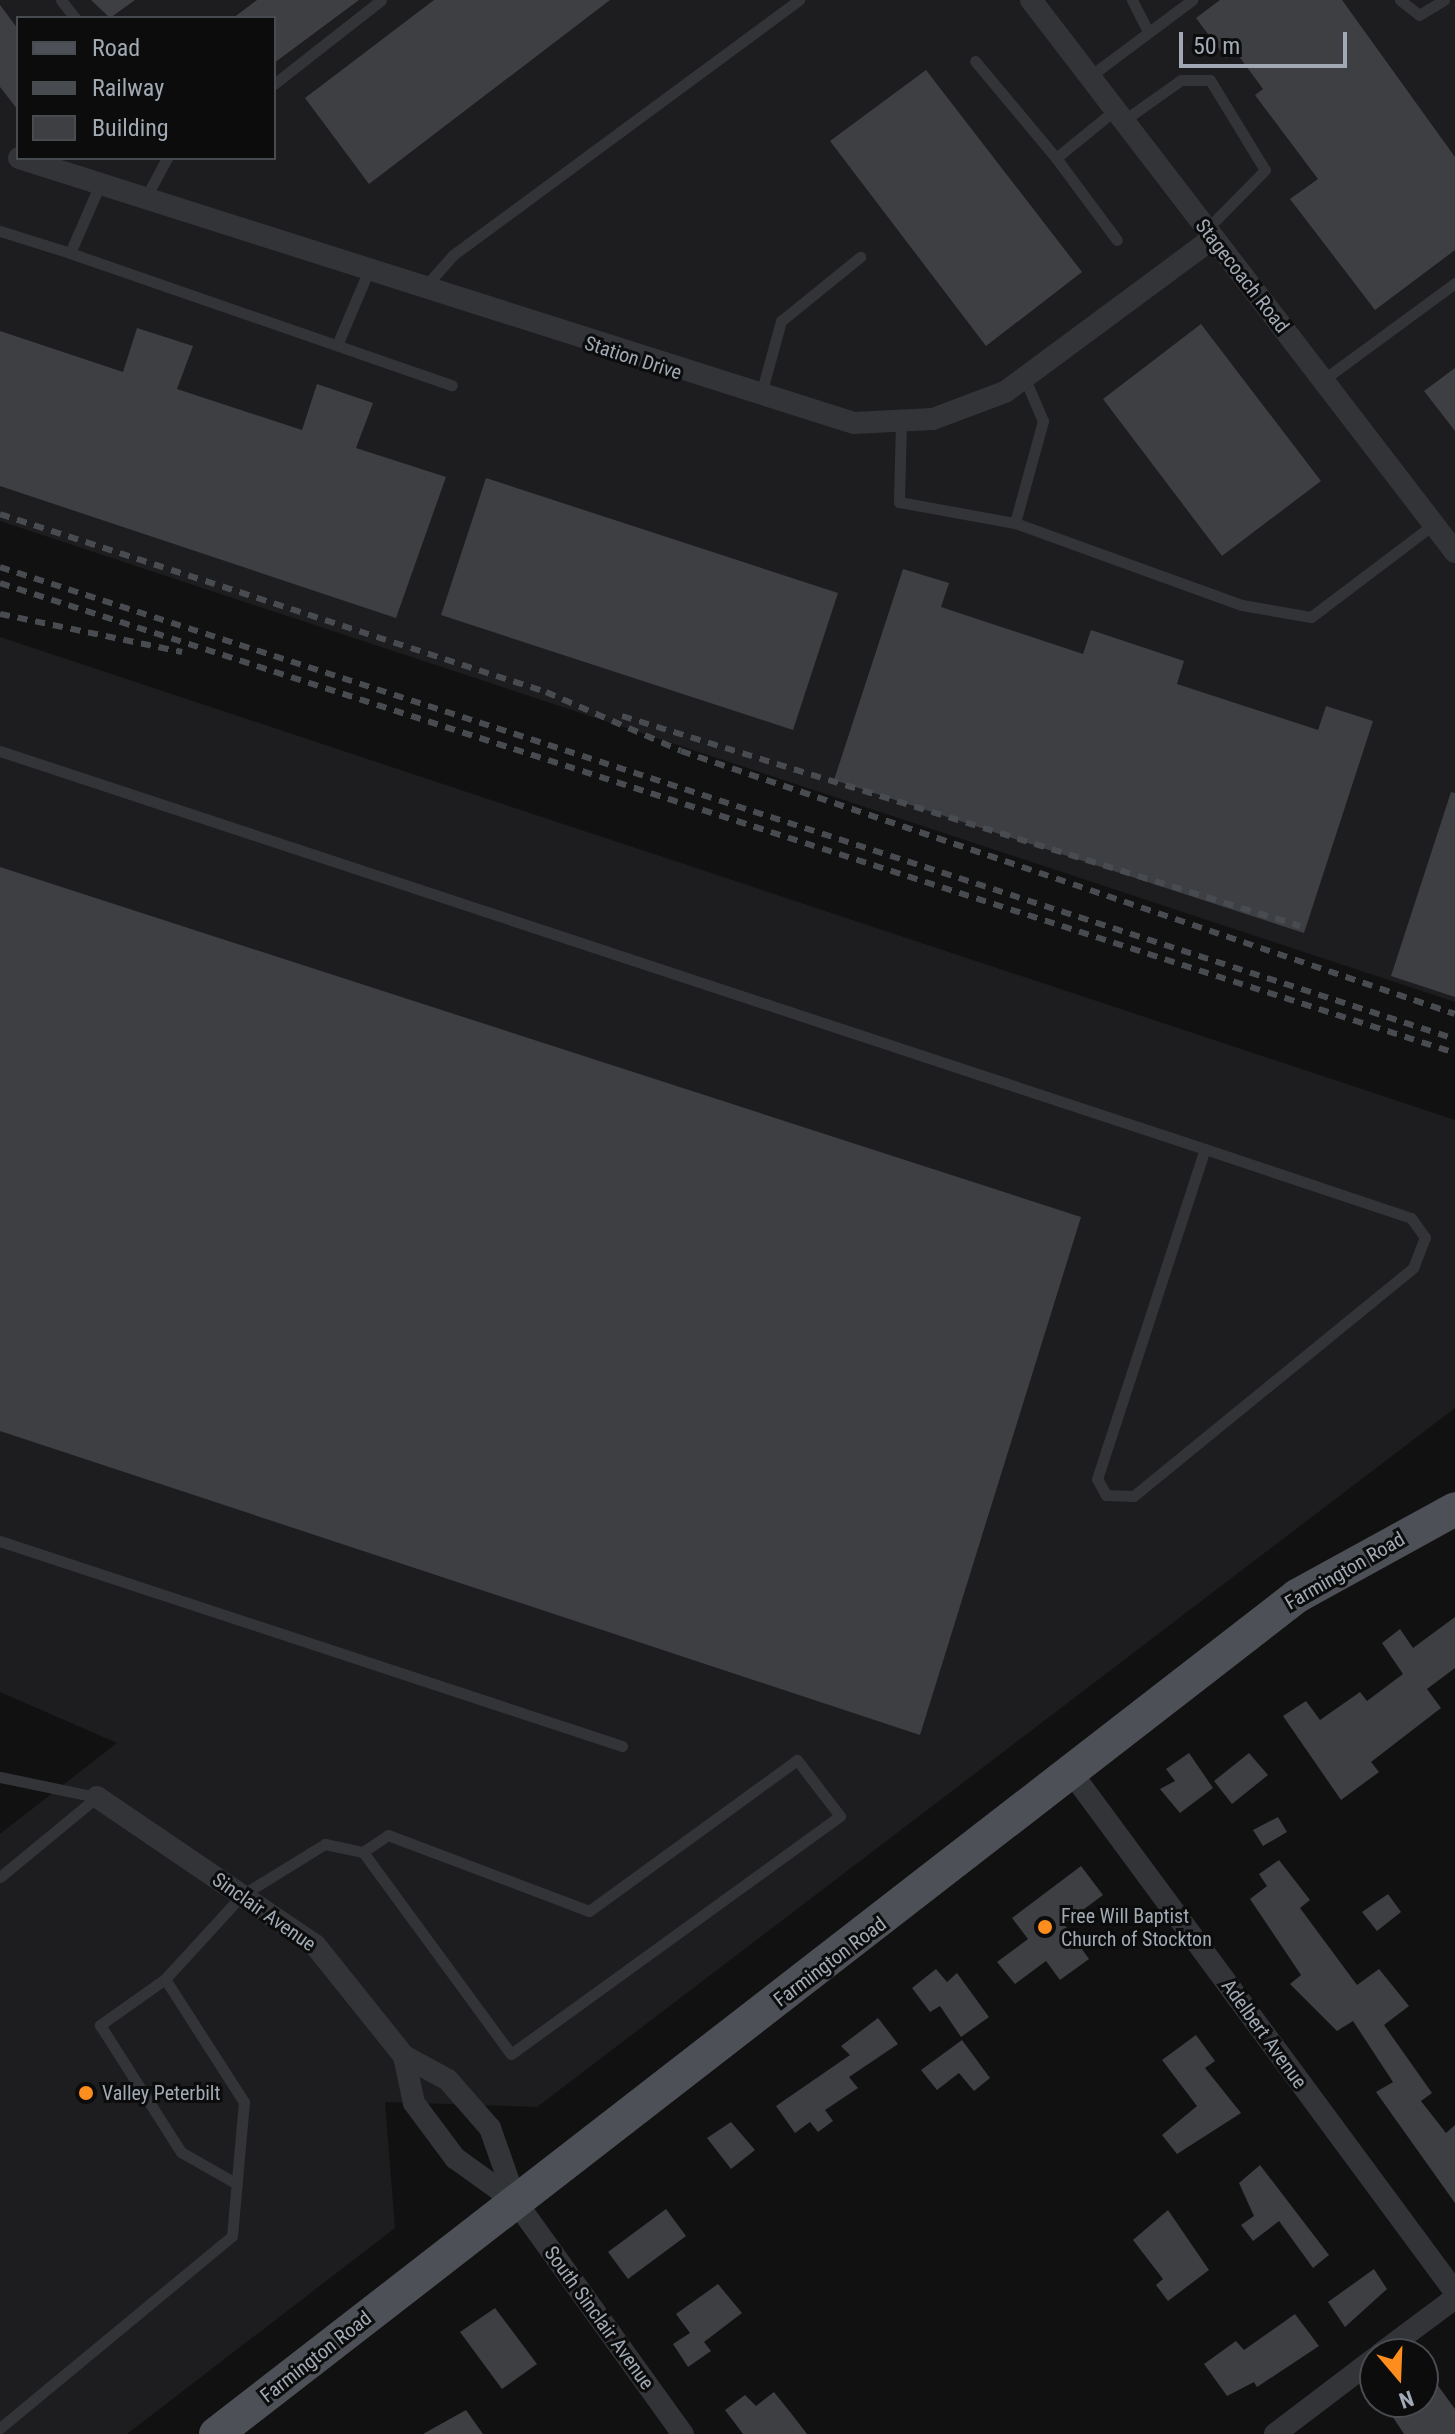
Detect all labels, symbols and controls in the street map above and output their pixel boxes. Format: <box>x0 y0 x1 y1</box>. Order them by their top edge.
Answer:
legend <box>16 16 276 160</box>
scale bar <box>1183 16 1351 66</box>
text: 50 m <box>1193 32 1240 60</box>
text: Road <box>92 34 140 62</box>
text: Railway <box>92 74 164 102</box>
text: Building <box>92 114 169 142</box>
street label: Stagecoach Road <box>1190 214 1294 338</box>
street label: Station Drive <box>581 331 685 385</box>
street label: Farmington Road <box>1281 1527 1409 1615</box>
street label: Sinclair Avenue <box>208 1867 320 1957</box>
place label: Free Will Baptist Church of Stockton <box>1061 1904 1212 1951</box>
street label: Farmington Road <box>769 1912 891 2012</box>
marker: Free Will Baptist Church of Stockton <box>1036 1918 1054 1936</box>
street label: Adelbert Avenue <box>1216 1975 1312 2093</box>
place label: Valley Peterbilt <box>102 2081 220 2105</box>
marker: Valley Peterbilt <box>77 2084 95 2102</box>
street label: South Sinclair Avenue <box>539 2242 659 2394</box>
street label: Farmington Road <box>256 2306 376 2408</box>
north arrow <box>1359 2338 1439 2418</box>
text: N <box>1396 2385 1417 2413</box>

